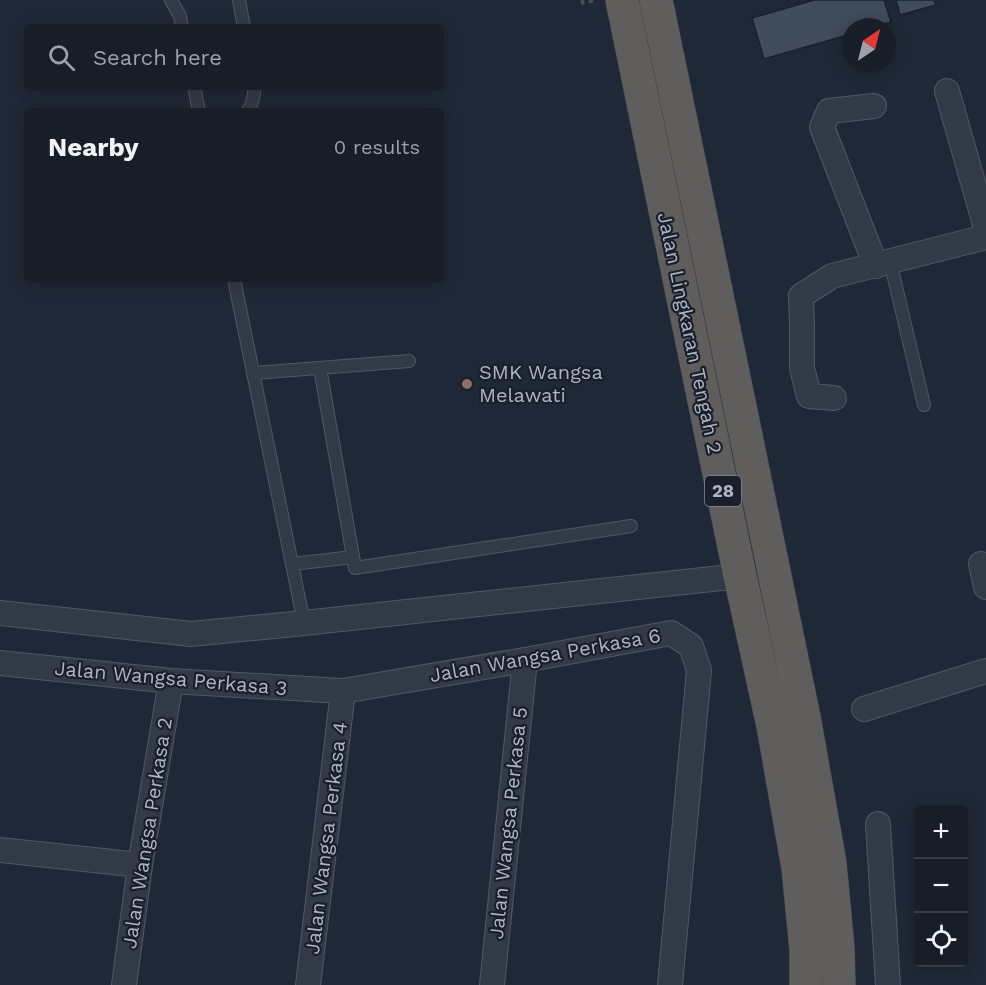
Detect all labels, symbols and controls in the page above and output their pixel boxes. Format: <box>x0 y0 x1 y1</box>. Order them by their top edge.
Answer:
north arrow <box>842 18 896 72</box>
search box <box>24 24 444 90</box>
icon: search <box>45 41 78 74</box>
text: Search here <box>93 45 222 70</box>
text: Nearby <box>48 132 139 162</box>
text: 0 results <box>334 135 420 159</box>
street label: Jalan Lingkaran Tengah 2 <box>653 210 727 456</box>
place label: SMK Wangsa Melawati <box>479 360 603 407</box>
marker: SMK Wangsa Melawati <box>460 377 474 391</box>
road number: 28 <box>705 476 741 506</box>
street label: Jalan Wangsa Perkasa 6 <box>428 623 662 687</box>
street label: Jalan Wangsa Perkasa 3 <box>54 656 288 700</box>
street label: Jalan Wangsa Perkasa 5 <box>484 706 532 940</box>
street label: Jalan Wangsa Perkasa 2 <box>117 716 177 950</box>
street label: Jalan Wangsa Perkasa 4 <box>300 720 352 956</box>
map controls <box>914 805 968 967</box>
button: + <box>914 805 968 859</box>
button: − <box>914 859 968 913</box>
button: locate <box>914 913 968 967</box>

